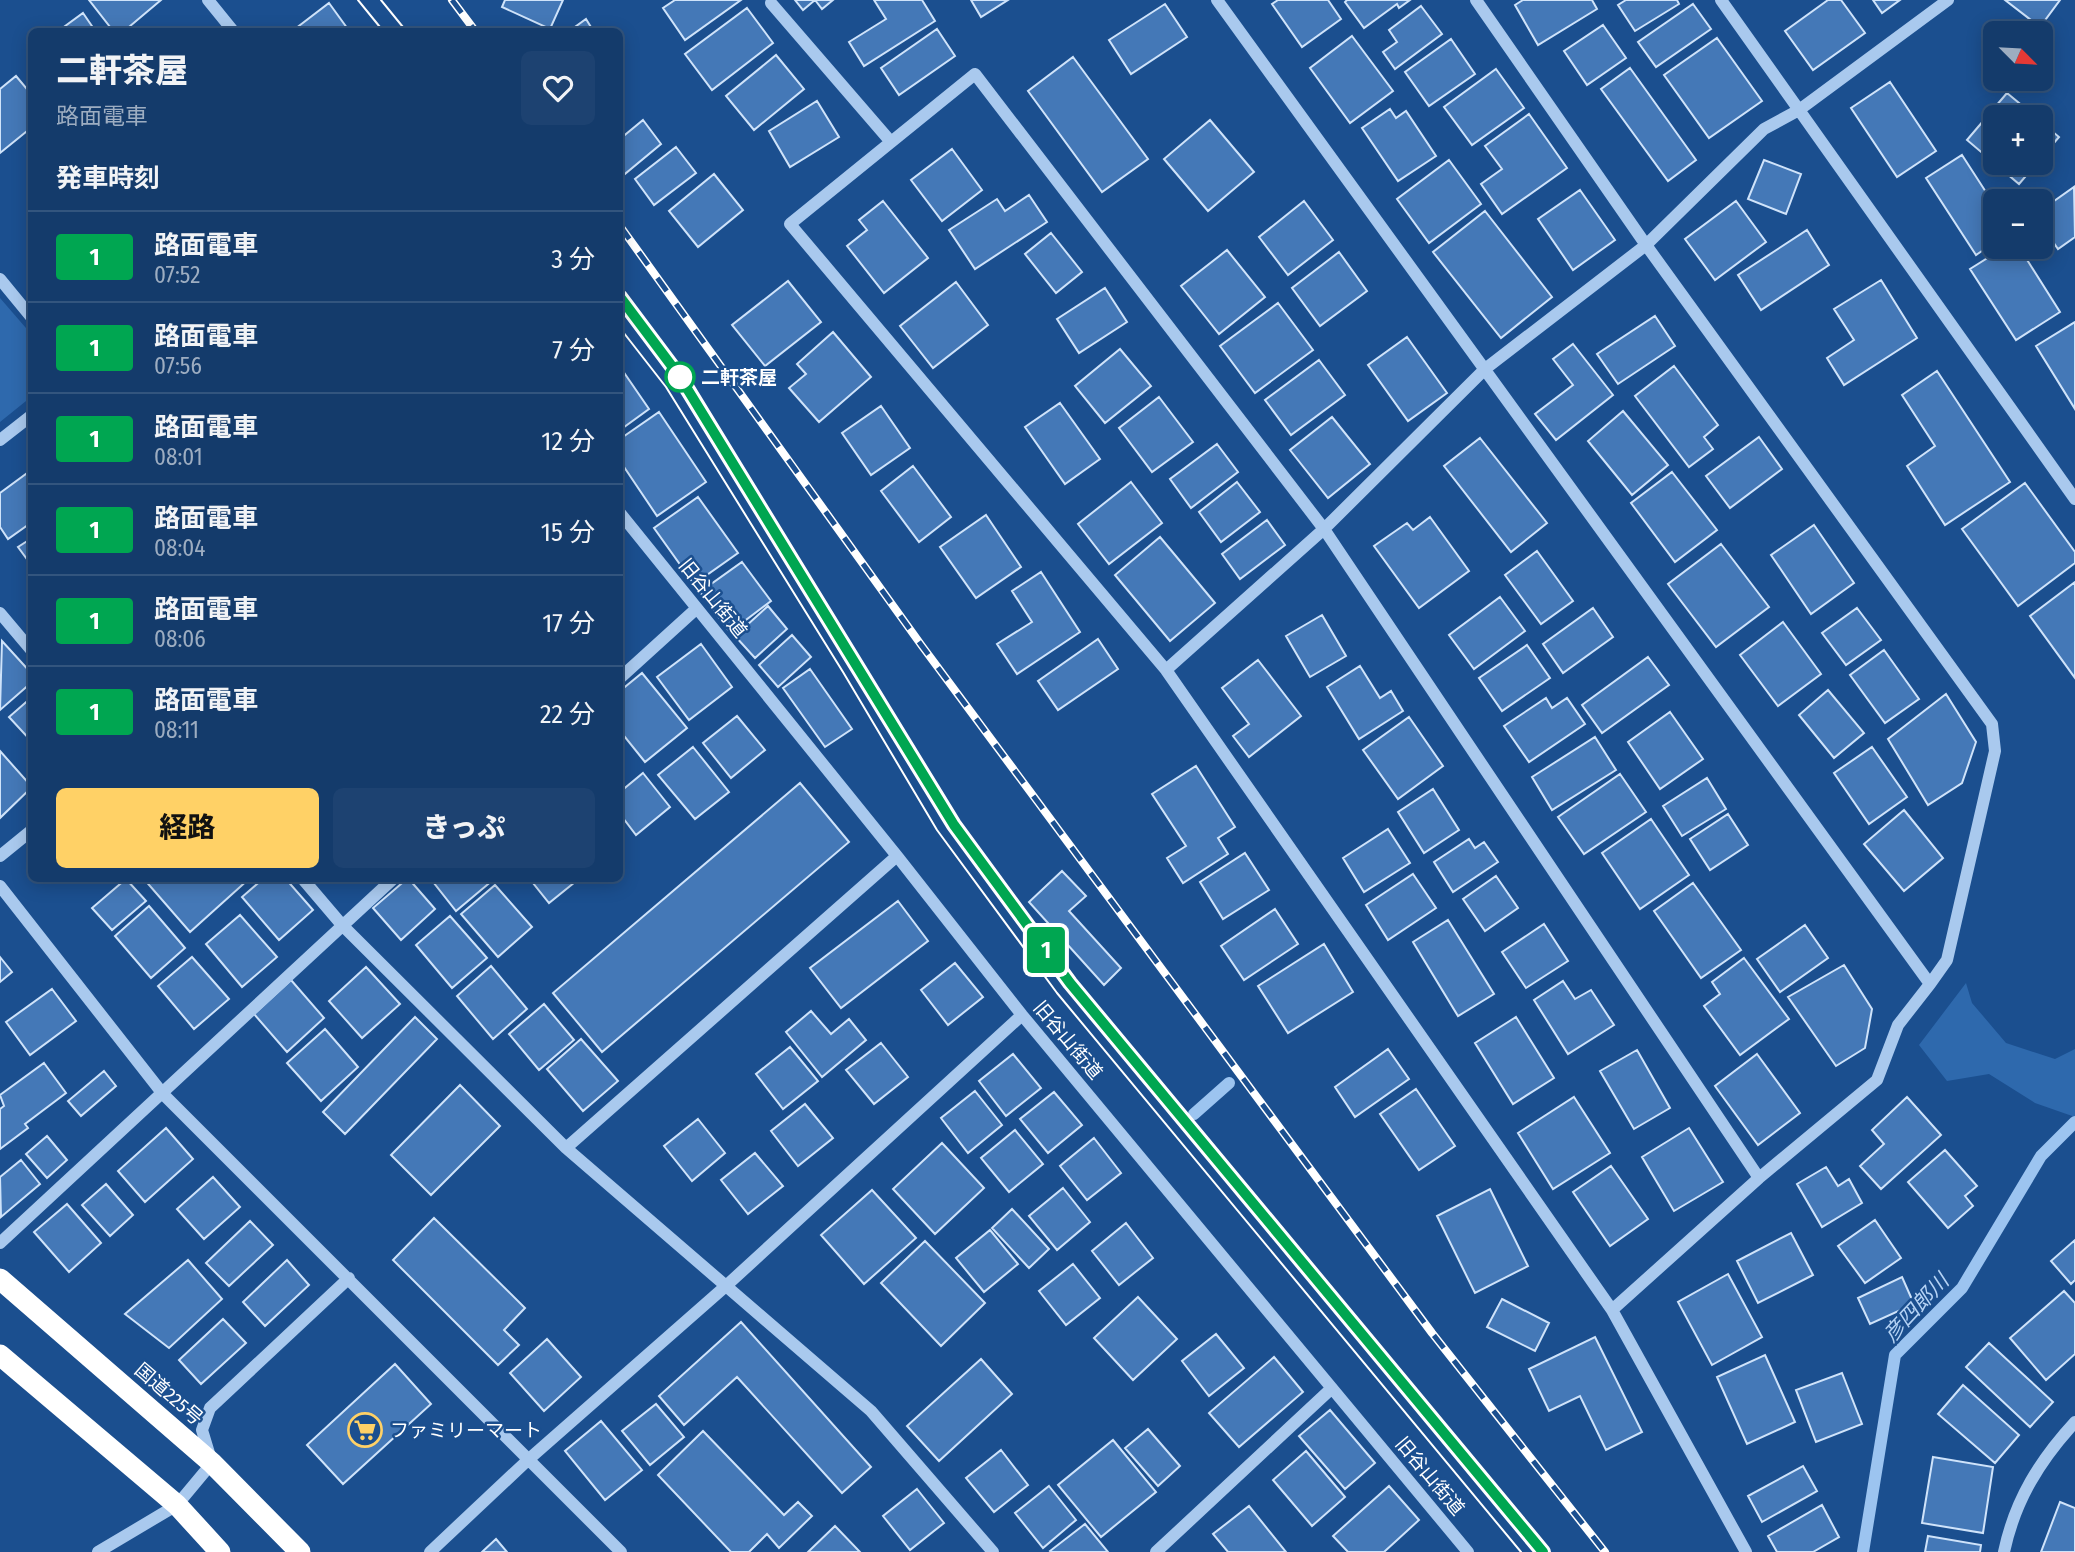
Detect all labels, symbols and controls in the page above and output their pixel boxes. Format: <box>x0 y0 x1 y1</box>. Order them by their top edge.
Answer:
north arrow <box>1983 21 2053 91</box>
map controls <box>1983 21 2053 259</box>
text: 二軒茶屋 <box>56 51 188 91</box>
button: heart <box>521 51 595 125</box>
text: 路面電車 <box>56 102 148 130</box>
button: + <box>1983 105 2053 175</box>
text: 発車時刻 <box>56 163 160 194</box>
button: − <box>1983 189 2053 259</box>
text: 路面電車 <box>154 230 258 261</box>
text: 1 <box>89 243 100 271</box>
text: 3 分 <box>551 244 595 275</box>
text: 07:52 <box>154 261 200 289</box>
text: 路面電車 <box>154 321 258 352</box>
text: 1 <box>89 334 100 362</box>
text: 7 分 <box>552 335 595 366</box>
text: 07:56 <box>154 352 202 380</box>
marker: 二軒茶屋 <box>665 362 695 392</box>
place label: 二軒茶屋 <box>701 366 777 389</box>
text: 路面電車 <box>154 412 258 443</box>
text: 1 <box>89 425 100 453</box>
text: 12 分 <box>541 426 595 457</box>
text: 08:01 <box>154 443 203 471</box>
text: 路面電車 <box>154 503 258 534</box>
text: 1 <box>89 516 100 544</box>
text: 15 分 <box>541 517 595 548</box>
text: 08:04 <box>154 534 205 562</box>
street label: 旧谷山街道 <box>674 554 752 642</box>
text: 路面電車 <box>154 594 258 625</box>
text: 1 <box>89 607 100 635</box>
text: 17 分 <box>542 608 595 639</box>
text: 08:06 <box>154 625 206 653</box>
text: 路面電車 <box>154 685 258 716</box>
text: 1 <box>89 698 100 726</box>
text: 22 分 <box>540 699 595 730</box>
text: 08:11 <box>154 716 199 744</box>
button: 経路 <box>56 788 319 868</box>
button: きっぷ <box>333 788 595 868</box>
line badge: 1 <box>1023 927 1069 973</box>
text: 1 <box>1041 936 1051 964</box>
street label: 旧谷山街道 <box>1029 996 1107 1084</box>
water label: 彦四郎川 <box>1878 1267 1956 1348</box>
street label: 国道225号 <box>130 1358 208 1430</box>
supermarket icon: ファミリーマート <box>346 1411 384 1449</box>
place label: ファミリーマート <box>390 1419 542 1442</box>
street label: 旧谷山街道 <box>1391 1432 1469 1520</box>

